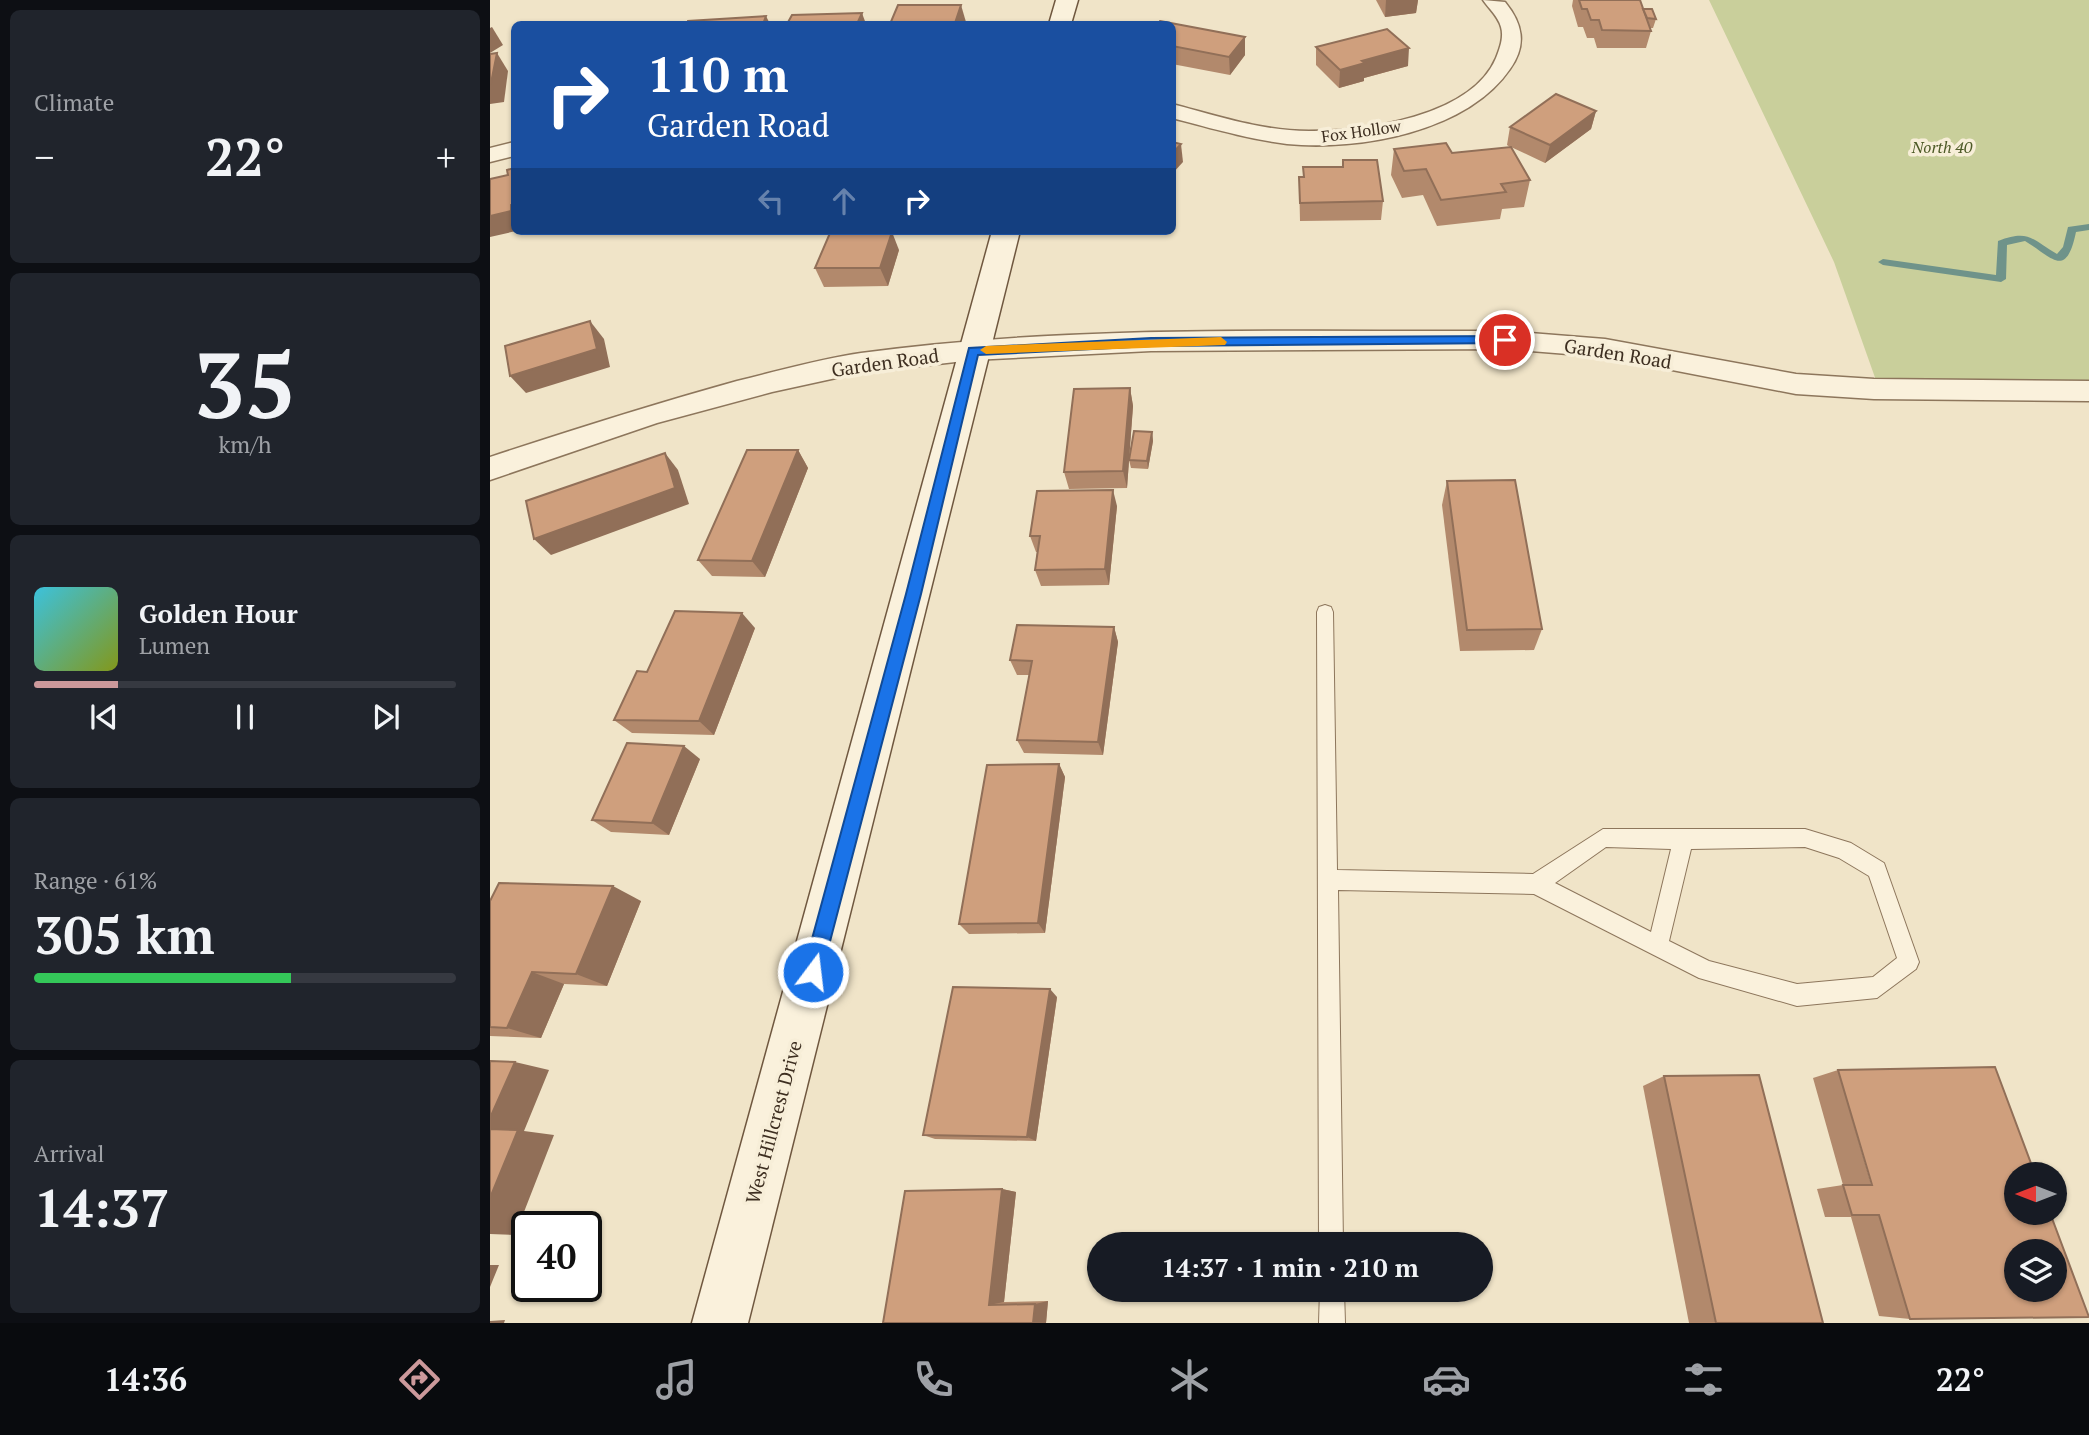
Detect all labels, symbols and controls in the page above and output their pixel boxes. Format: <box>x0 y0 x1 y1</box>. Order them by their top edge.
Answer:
text: 110 m <box>647 41 789 106</box>
icon: right <box>532 49 623 140</box>
text: Climate <box>34 87 114 118</box>
text: Garden Road <box>647 104 830 146</box>
street label: Fox Hollow <box>1320 114 1402 147</box>
text: 22° <box>205 122 285 191</box>
text: − <box>34 132 54 182</box>
text: + <box>436 132 456 182</box>
park label: North 40 <box>1911 136 1973 158</box>
icon: left <box>752 182 790 220</box>
icon: ahead <box>825 182 863 220</box>
icon: right <box>898 182 936 220</box>
pin <box>1475 310 1535 370</box>
icon: arrive <box>1486 321 1524 359</box>
text: 35 <box>194 323 296 444</box>
street label: Garden Road <box>1563 332 1674 374</box>
street label: Garden Road <box>830 342 941 382</box>
text: km/h <box>218 429 272 460</box>
text: Golden Hour <box>139 596 298 630</box>
text: Lumen <box>139 630 210 661</box>
icon: previous <box>85 698 123 736</box>
icon: pause <box>226 698 264 736</box>
icon: next <box>367 698 405 736</box>
text: Range · 61% <box>34 865 157 896</box>
text: 305 km <box>34 900 215 969</box>
position arrow <box>776 935 850 1009</box>
street label: West Hillcrest Drive <box>739 1038 807 1206</box>
text: Arrival <box>34 1138 105 1169</box>
north arrow <box>2004 1162 2067 1225</box>
map controls <box>2004 1162 2067 1302</box>
text: 14:37 <box>34 1173 169 1242</box>
speed limit sign: 40 <box>511 1211 602 1302</box>
button: layers <box>2004 1239 2067 1302</box>
text: 14:37 · 1 min · 210 m <box>1161 1250 1419 1284</box>
icon: directions <box>395 1355 444 1404</box>
icon: music <box>652 1355 701 1404</box>
icon: phone <box>909 1355 958 1404</box>
icon: climate <box>1165 1355 1214 1404</box>
icon: car <box>1422 1355 1471 1404</box>
icon: filters <box>1679 1355 1728 1404</box>
text: 14:36 <box>104 1358 187 1400</box>
text: 22° <box>1936 1358 1985 1400</box>

